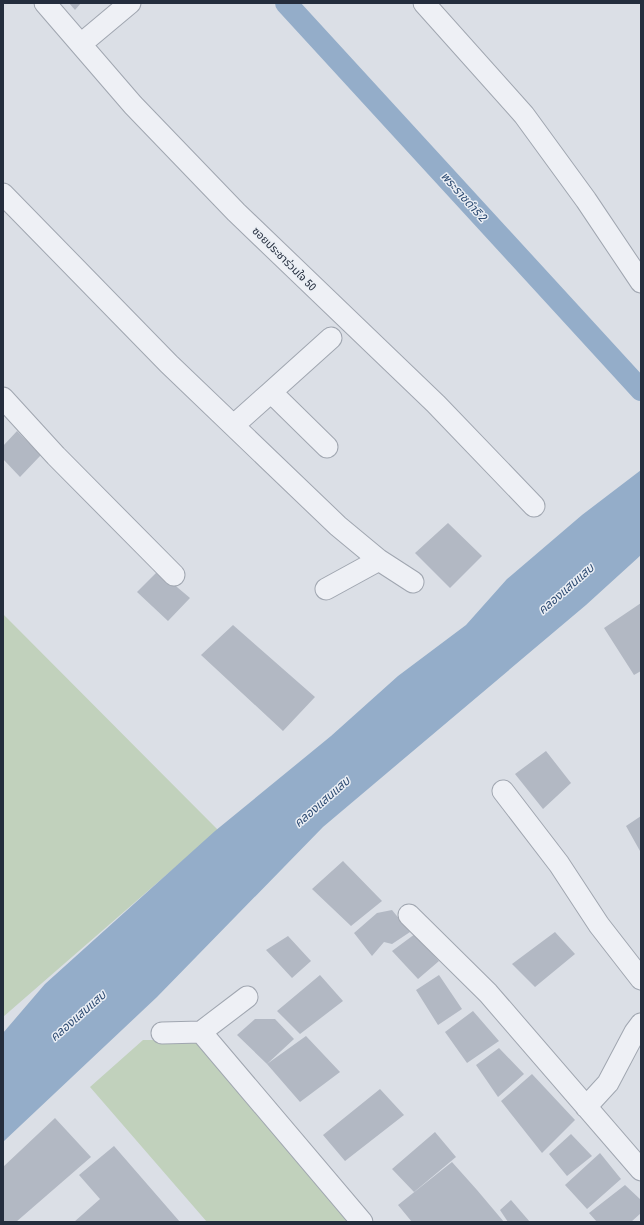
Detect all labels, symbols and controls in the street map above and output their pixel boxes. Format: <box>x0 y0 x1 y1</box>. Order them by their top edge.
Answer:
water label: พระราชดำริ 2 <box>438 169 490 225</box>
street label: ซอยประชาร่วมใจ 50 <box>249 224 319 294</box>
water label: คลองแสนแสบ <box>535 561 597 617</box>
water label: คลองแสนแสบ <box>291 774 353 830</box>
water label: คลองแสนแสบ <box>47 988 109 1044</box>

